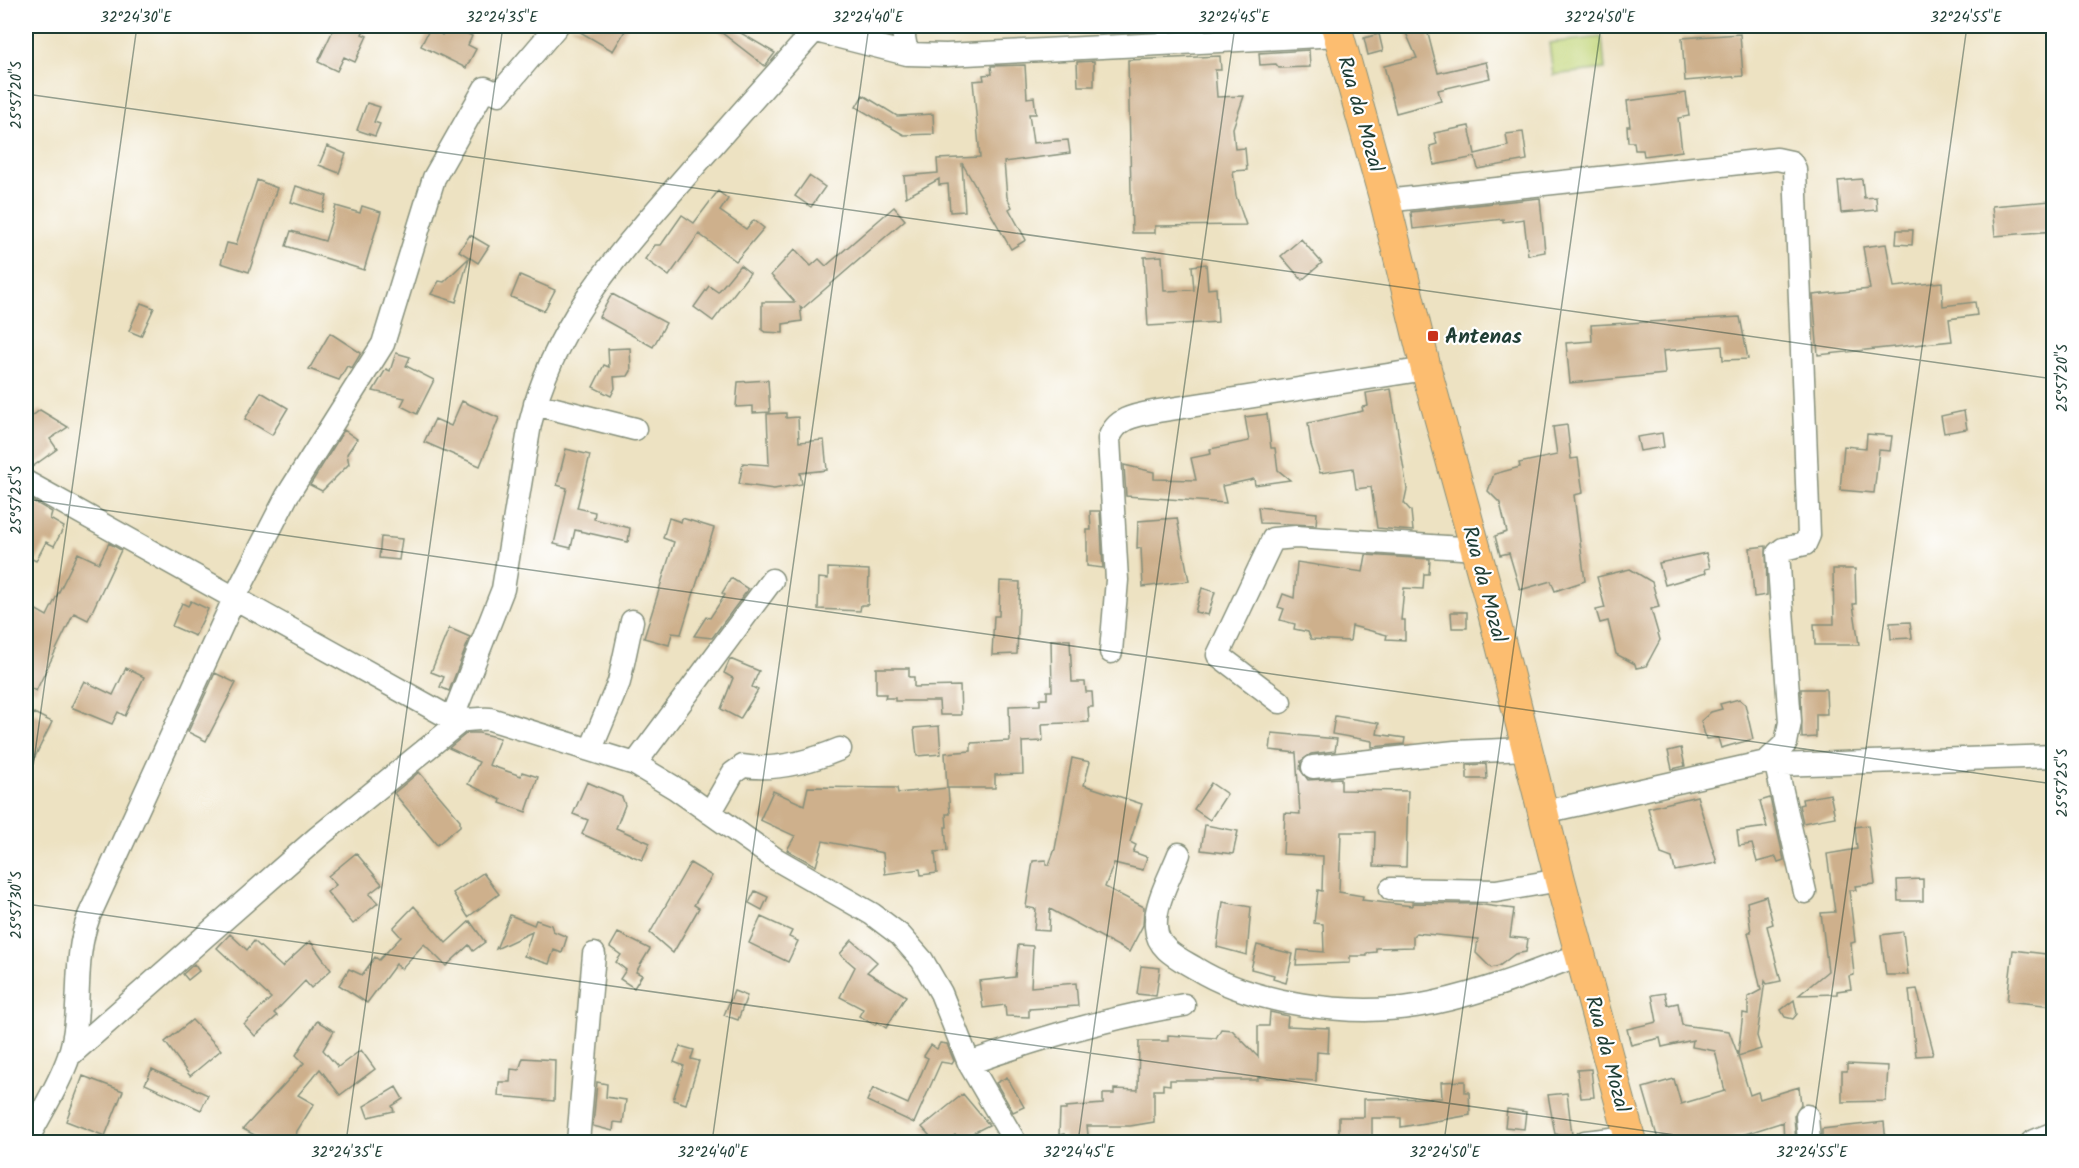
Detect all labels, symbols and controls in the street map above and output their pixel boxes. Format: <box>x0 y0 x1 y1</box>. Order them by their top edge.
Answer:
text: 32°24'30"E <box>100 6 173 30</box>
text: 32°24'35"E <box>466 6 539 30</box>
text: 32°24'40"E <box>832 6 905 30</box>
text: 32°24'45"E <box>1198 6 1271 30</box>
text: 32°24'50"E <box>1565 6 1637 30</box>
text: 32°24'55"E <box>1930 6 2003 30</box>
street label: Rua da Mozal <box>1327 52 1392 176</box>
text: 25°57'20"S <box>5 61 29 129</box>
place label: Antenas <box>1445 321 1522 354</box>
marker: Antenas <box>1426 329 1440 343</box>
text: 25°57'20"S <box>2051 344 2075 412</box>
text: 25°57'25"S <box>5 466 29 534</box>
street label: Rua da Mozal <box>1452 522 1515 646</box>
text: 25°57'25"S <box>2051 749 2075 817</box>
text: 25°57'30"S <box>5 871 29 939</box>
street label: Rua da Mozal <box>1575 992 1638 1116</box>
text: 32°24'35"E <box>311 1141 384 1165</box>
text: 32°24'40"E <box>677 1141 750 1165</box>
text: 32°24'45"E <box>1043 1141 1116 1165</box>
text: 32°24'50"E <box>1410 1141 1482 1165</box>
text: 32°24'55"E <box>1776 1141 1849 1165</box>

